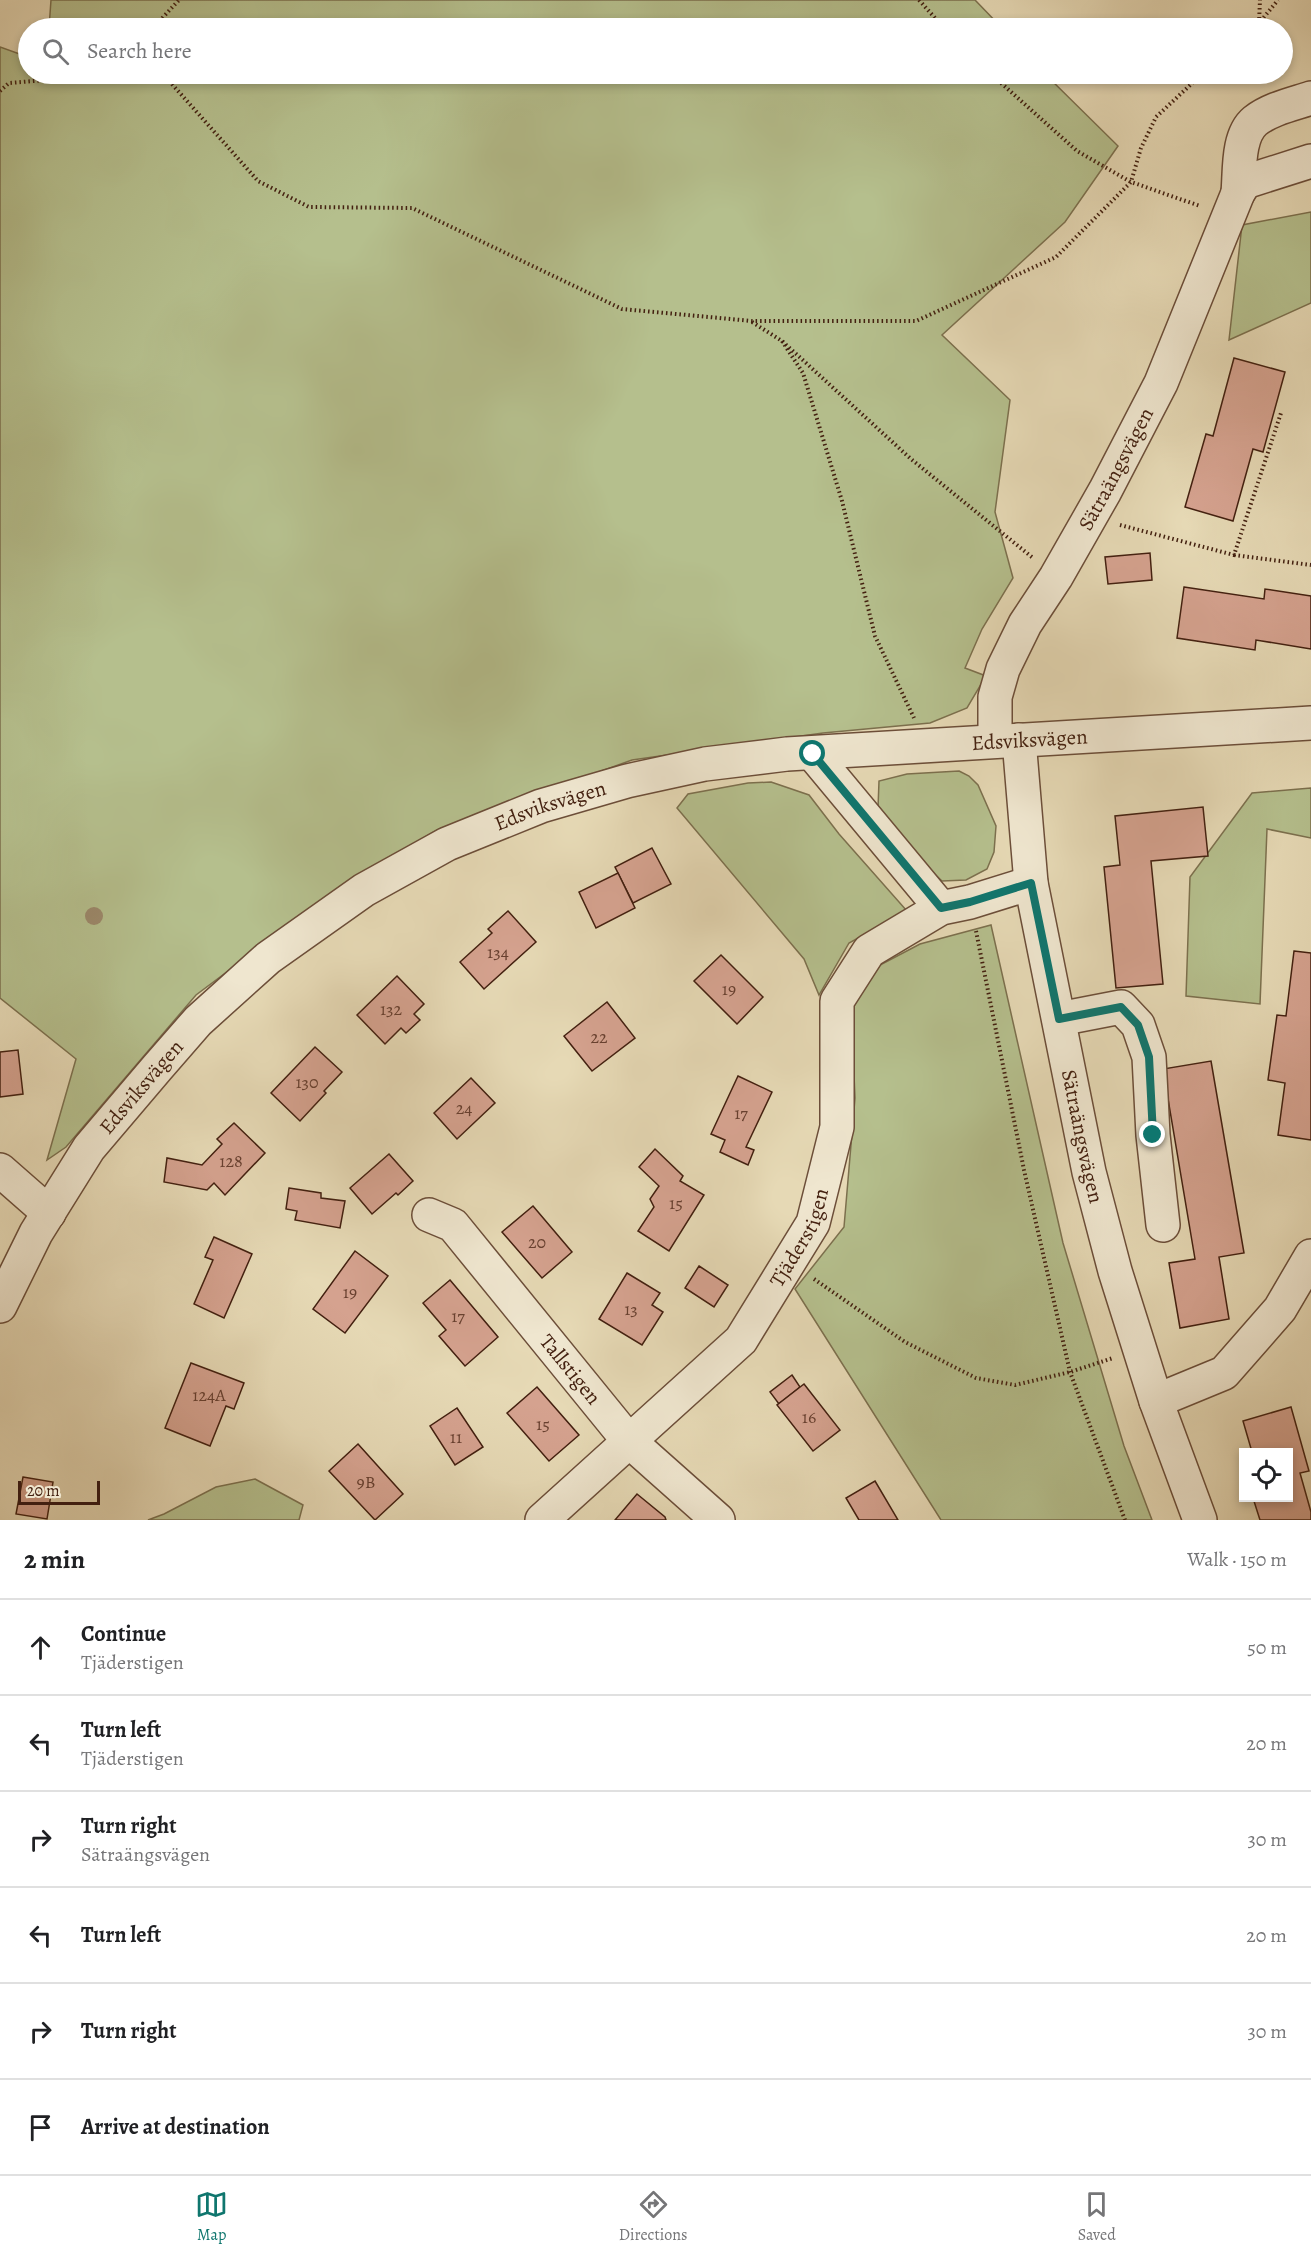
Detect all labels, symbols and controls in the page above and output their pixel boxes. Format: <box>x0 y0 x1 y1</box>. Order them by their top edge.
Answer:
search box <box>18 18 1293 84</box>
icon: search <box>39 35 72 68</box>
text: Search here <box>87 36 192 66</box>
street label: Sätraängsvägen <box>1071 403 1160 536</box>
street label: Edsviksvägen <box>971 722 1088 757</box>
route start <box>799 740 825 766</box>
street label: Edsviksvägen <box>490 774 609 837</box>
house number: 134 <box>487 940 509 964</box>
house number: 19 <box>722 977 736 1001</box>
house number: 132 <box>380 997 403 1021</box>
house number: 22 <box>590 1025 608 1049</box>
street label: Edsviksvägen <box>93 1034 190 1140</box>
street label: Sätraängsvägen <box>1055 1067 1111 1206</box>
house number: 130 <box>295 1070 319 1094</box>
house number: 24 <box>456 1096 472 1120</box>
house number: 17 <box>734 1101 748 1125</box>
route end <box>1139 1121 1165 1147</box>
house number: 128 <box>219 1149 243 1173</box>
street label: Tjäderstigen <box>763 1185 835 1292</box>
house number: 15 <box>669 1191 683 1215</box>
house number: 20 <box>528 1230 546 1254</box>
house number: 19 <box>343 1280 357 1304</box>
house number: 13 <box>624 1297 638 1321</box>
house number: 17 <box>451 1304 465 1328</box>
street label: Tallstigen <box>533 1328 608 1410</box>
house number: 124A <box>192 1383 226 1407</box>
house number: 16 <box>802 1405 816 1429</box>
house number: 15 <box>536 1412 550 1436</box>
house number: 11 <box>450 1425 462 1449</box>
map controls <box>1239 1448 1293 1502</box>
button: locate <box>1239 1448 1293 1502</box>
house number: 9B <box>357 1470 375 1494</box>
scale bar <box>18 1478 100 1506</box>
text: 20 m <box>27 1480 60 1502</box>
text: 2 min <box>24 1542 85 1577</box>
text: Walk · 150 m <box>1187 1546 1287 1573</box>
text: Continue <box>81 1619 166 1649</box>
icon: ahead <box>24 1631 57 1664</box>
text: 50 m <box>1247 1634 1287 1661</box>
text: Tjäderstigen <box>81 1649 184 1676</box>
text: Turn left <box>81 1715 161 1745</box>
icon: left <box>24 1727 57 1760</box>
text: 20 m <box>1246 1730 1287 1757</box>
text: Tjäderstigen <box>81 1745 184 1772</box>
text: Turn right <box>81 1811 177 1841</box>
icon: right <box>24 1823 57 1856</box>
text: 30 m <box>1247 1826 1287 1853</box>
text: Sätraängsvägen <box>81 1841 210 1868</box>
icon: left <box>24 1919 57 1952</box>
text: Turn left <box>81 1920 161 1950</box>
text: 20 m <box>1246 1922 1287 1949</box>
icon: right <box>24 2015 57 2048</box>
text: Turn right <box>81 2016 177 2046</box>
text: 30 m <box>1247 2018 1287 2045</box>
icon: arrive <box>24 2111 57 2144</box>
text: Arrive at destination <box>81 2112 270 2142</box>
tab: Map <box>195 2188 228 2246</box>
tab: Directions <box>619 2188 687 2246</box>
tab: Saved <box>1078 2188 1116 2246</box>

